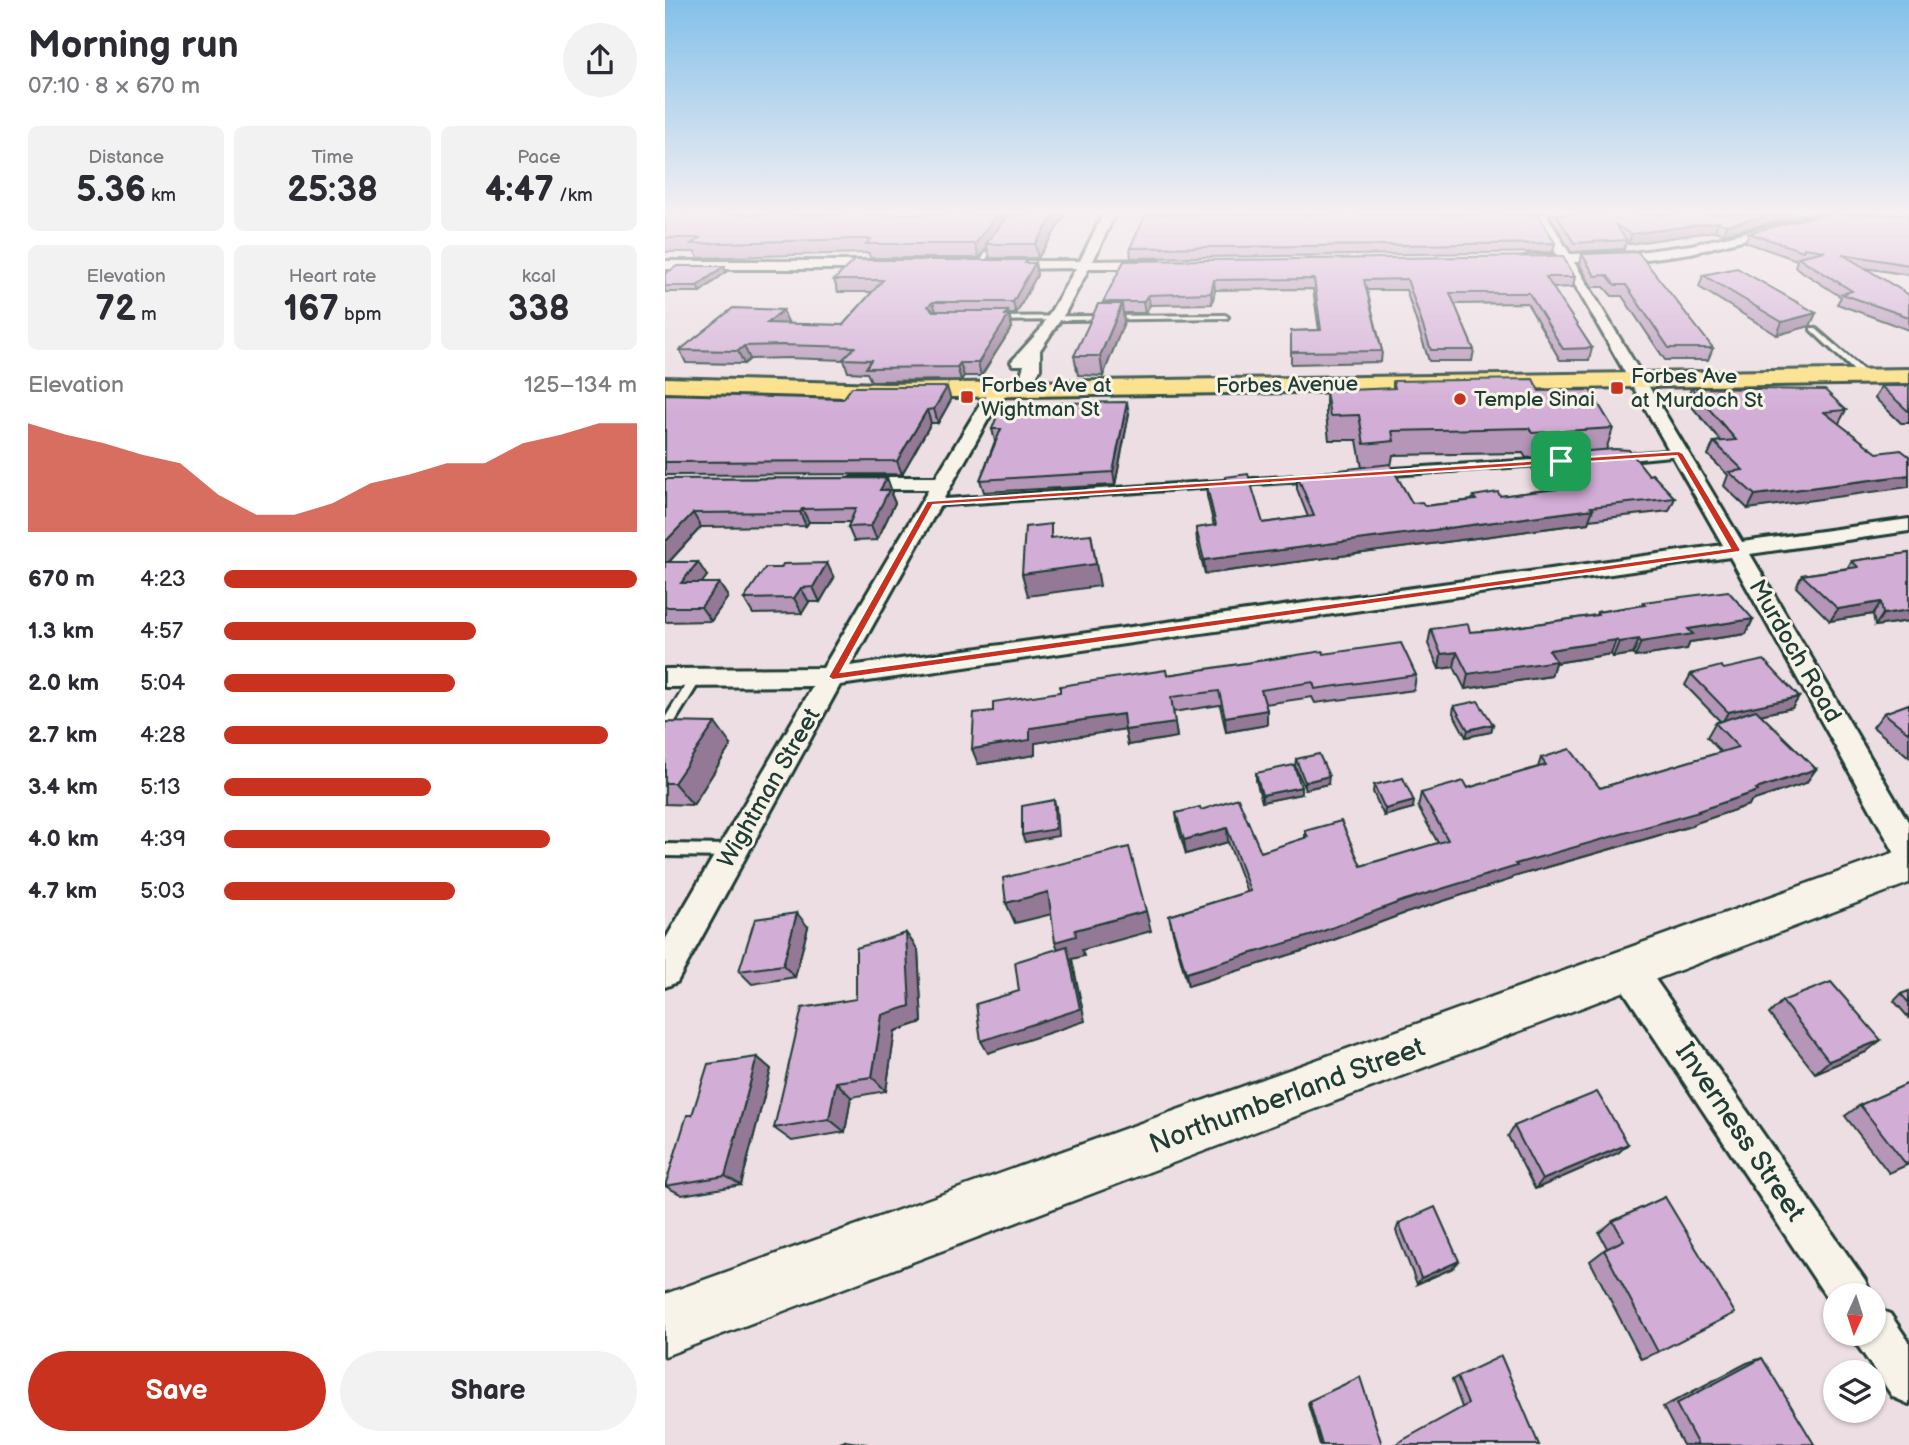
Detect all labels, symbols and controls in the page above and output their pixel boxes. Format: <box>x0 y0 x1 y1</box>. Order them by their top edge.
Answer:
text: Morning run <box>28 23 239 68</box>
button: share <box>563 23 637 97</box>
text: 07:10 · 8 × 670 m <box>28 72 200 100</box>
text: Distance <box>88 146 164 169</box>
text: Time <box>311 146 354 169</box>
text: Pace <box>517 146 560 169</box>
text: 5.36 <box>76 169 146 212</box>
text: 25:38 <box>287 169 378 212</box>
text: 4:47 <box>485 169 554 212</box>
text: km <box>146 184 176 207</box>
text: /km <box>554 184 593 207</box>
text: Elevation <box>87 265 166 288</box>
text: Heart rate <box>289 265 376 288</box>
text: kcal <box>522 265 556 288</box>
text: 72 <box>96 288 136 331</box>
text: 167 <box>284 288 339 331</box>
text: 338 <box>508 288 570 331</box>
text: m <box>136 303 157 326</box>
text: bpm <box>339 303 381 326</box>
place label: Forbes Ave at Murdoch St <box>1631 364 1764 413</box>
text: Elevation <box>28 371 124 399</box>
text: 125–134 m <box>524 371 637 399</box>
street label: Forbes Avenue <box>1216 371 1358 399</box>
place label: Forbes Ave at Wightman St <box>981 373 1112 422</box>
marker: Forbes Ave at Murdoch St <box>1609 380 1625 396</box>
place label: Temple Sinai <box>1474 387 1595 412</box>
marker: Forbes Ave at Wightman St <box>959 389 975 405</box>
marker: Temple Sinai <box>1452 391 1468 407</box>
pin <box>1531 431 1591 491</box>
icon: arrive <box>1542 442 1580 480</box>
text: 670 m <box>28 565 95 593</box>
text: 4:23 <box>140 565 186 593</box>
street label: Murdoch Road <box>1742 574 1848 728</box>
text: 1.3 km <box>28 617 94 645</box>
text: 4:57 <box>140 617 183 645</box>
text: 2.0 km <box>28 669 99 697</box>
text: 5:04 <box>140 669 185 697</box>
street label: Wightman Street <box>712 702 827 873</box>
text: 2.7 km <box>28 721 97 749</box>
text: 4:28 <box>140 721 186 749</box>
text: 3.4 km <box>28 773 98 801</box>
text: 5:13 <box>140 773 181 801</box>
text: 4.0 km <box>28 825 99 853</box>
text: 4:39 <box>140 825 186 853</box>
text: 4.7 km <box>28 877 97 905</box>
text: 5:03 <box>140 877 186 905</box>
street label: Northumberland Street <box>1145 1031 1429 1161</box>
street label: Inverness Street <box>1668 1036 1812 1228</box>
north arrow <box>1823 1283 1887 1346</box>
map controls <box>1823 1283 1886 1423</box>
button: Save <box>28 1351 326 1431</box>
button: Share <box>340 1351 637 1431</box>
button: layers <box>1823 1360 1886 1423</box>

